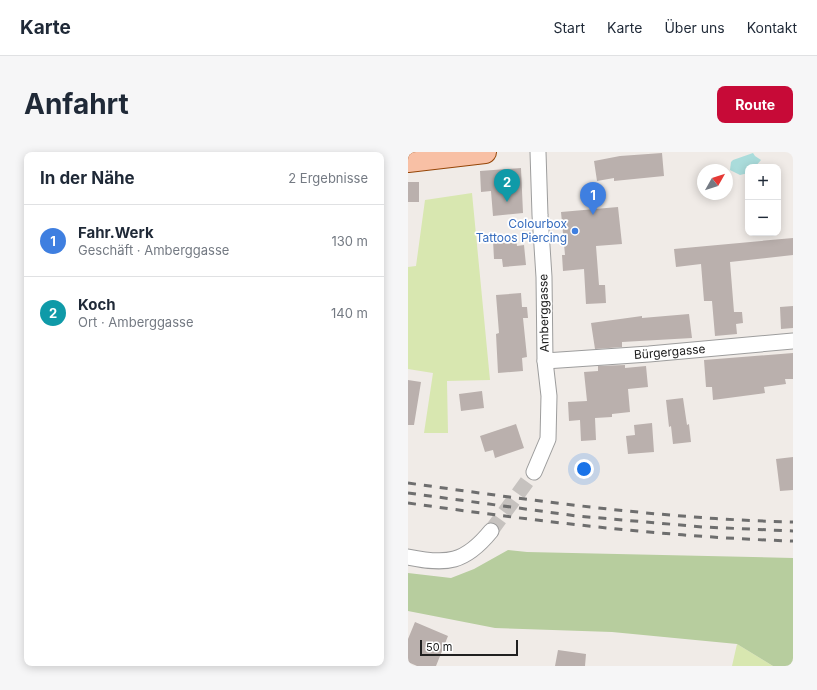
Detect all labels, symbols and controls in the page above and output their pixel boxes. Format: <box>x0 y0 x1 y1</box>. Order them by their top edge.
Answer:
text: Karte <box>20 16 71 39</box>
text: Start <box>553 19 585 36</box>
text: Karte <box>607 19 642 36</box>
text: Über uns <box>664 19 725 36</box>
text: Kontakt <box>747 19 797 36</box>
button: Route <box>717 86 793 123</box>
text: Anfahrt <box>24 87 129 121</box>
north arrow <box>697 164 733 200</box>
map controls <box>745 164 781 236</box>
button: + <box>745 164 781 200</box>
text: In der Nähe <box>40 168 135 188</box>
pin: 2 <box>494 169 520 202</box>
text: 2 Ergebnisse <box>288 170 368 186</box>
pin: 1 <box>580 182 606 215</box>
button: − <box>745 200 781 236</box>
place label: Colourbox Tattoos Piercing <box>476 216 567 245</box>
text: Fahr.Werk <box>78 223 154 242</box>
marker: Colourbox Tattoos Piercing <box>570 226 580 236</box>
text: 1 <box>50 233 56 249</box>
text: 130 m <box>331 233 368 249</box>
text: Geschäft · Amberggasse <box>78 242 229 258</box>
street label: Amberggasse <box>535 274 552 352</box>
text: Koch <box>78 295 116 314</box>
text: 2 <box>49 305 57 321</box>
text: 140 m <box>331 305 368 321</box>
text: Ort · Amberggasse <box>78 314 193 330</box>
street label: Bürgergasse <box>633 341 706 362</box>
your location <box>574 459 594 479</box>
scale bar <box>420 638 518 657</box>
text: 50 m <box>426 640 452 654</box>

